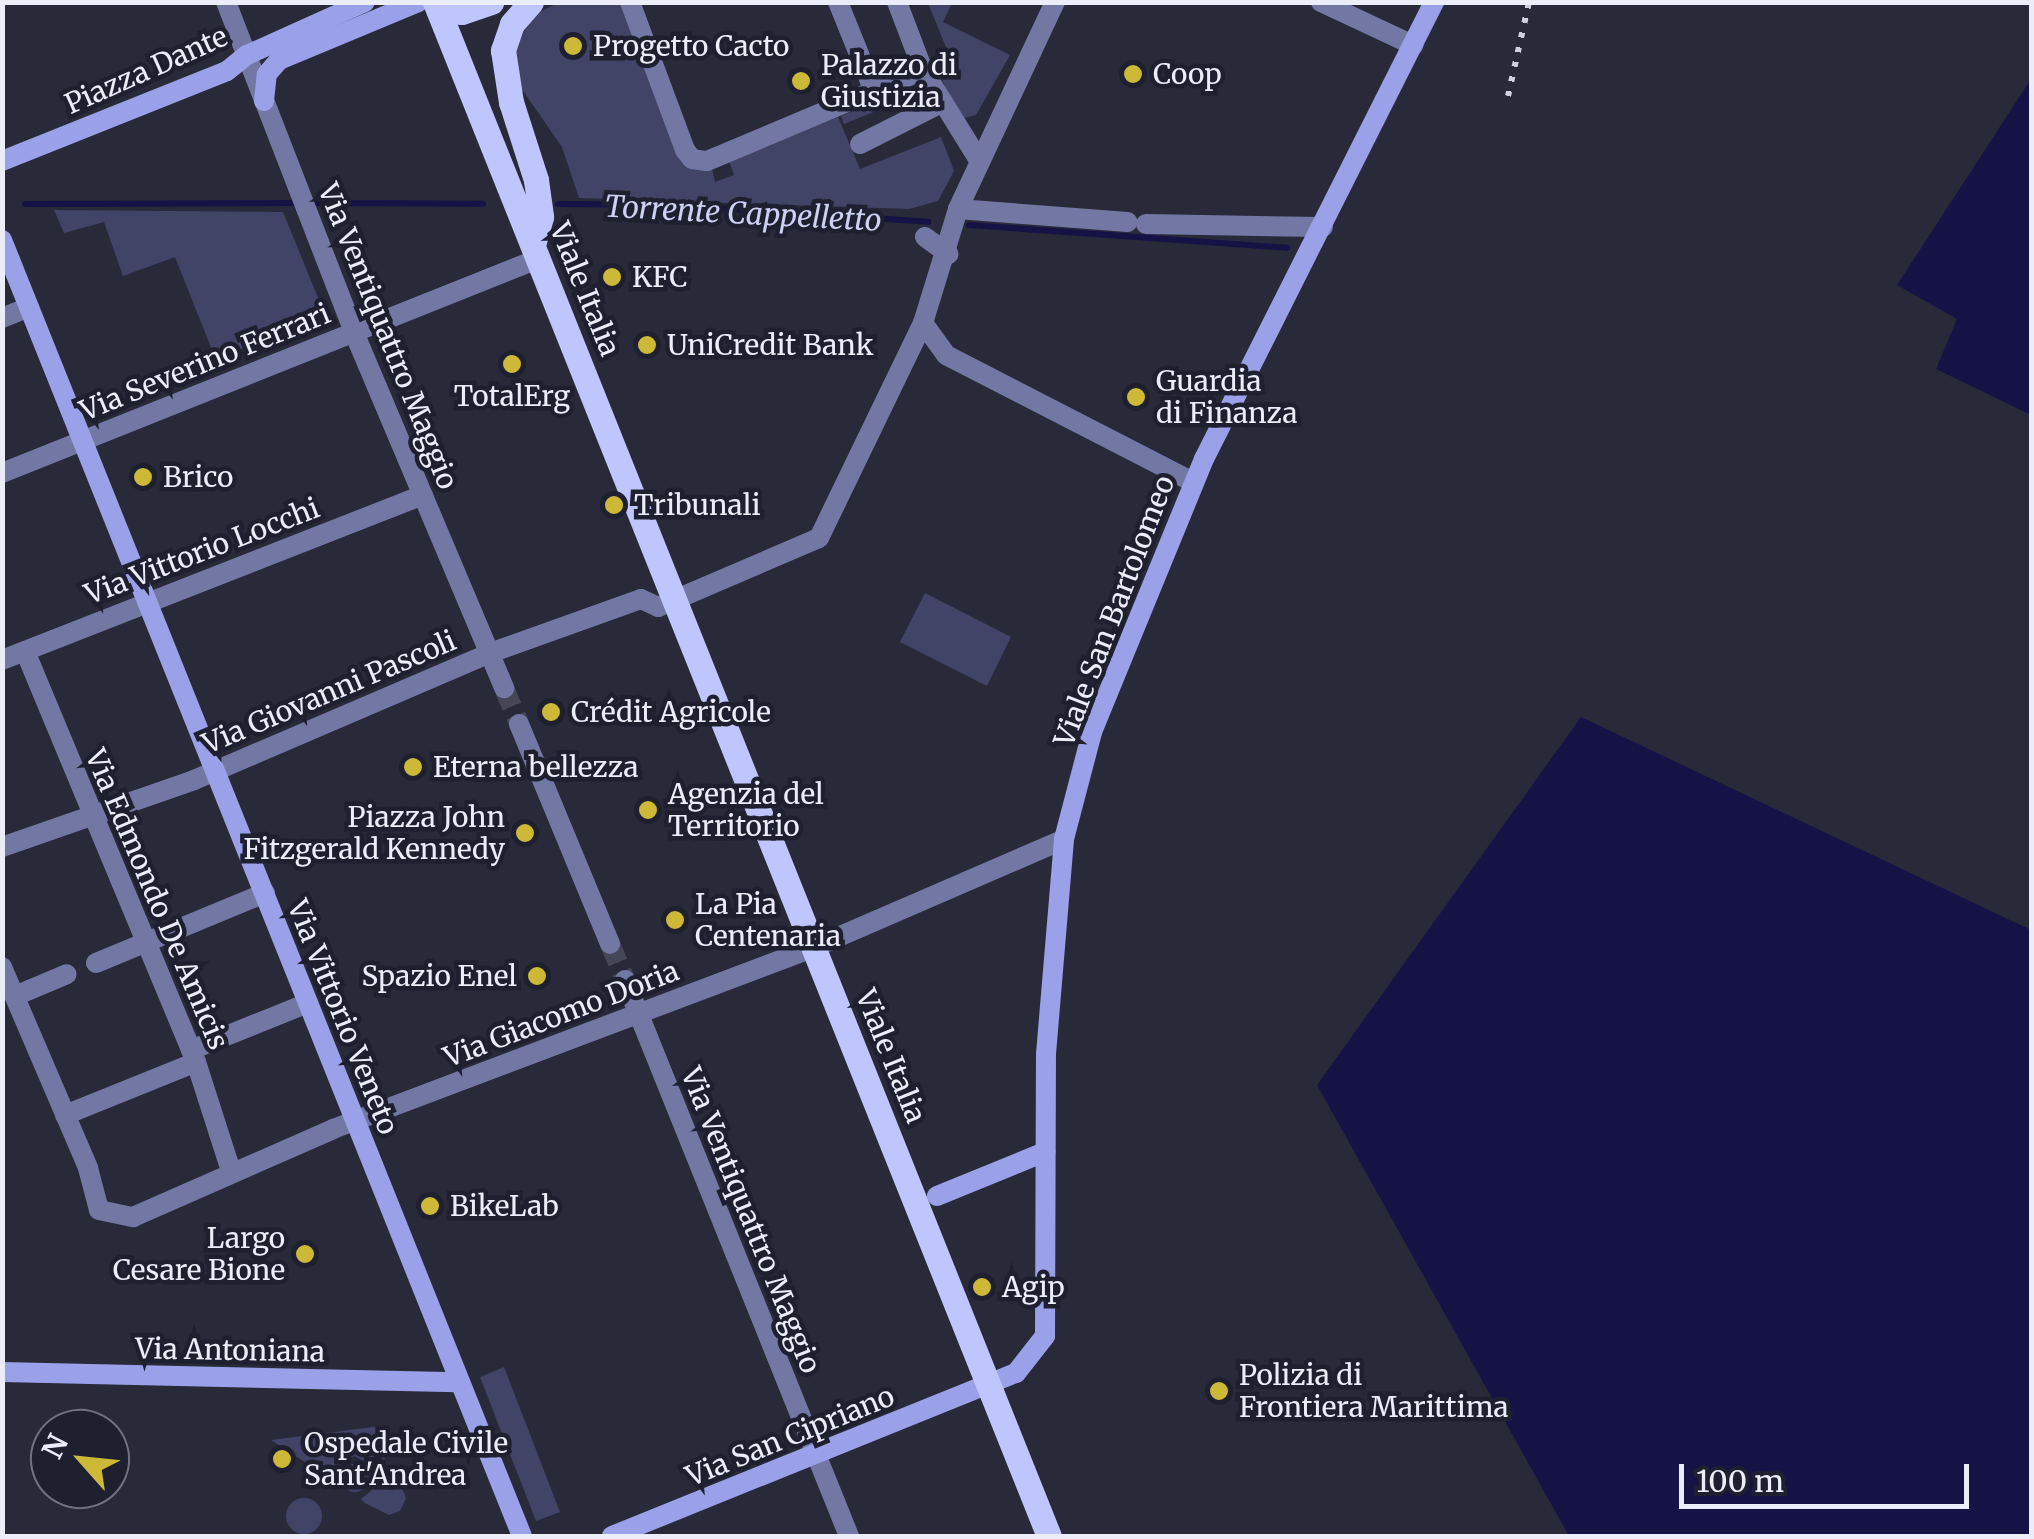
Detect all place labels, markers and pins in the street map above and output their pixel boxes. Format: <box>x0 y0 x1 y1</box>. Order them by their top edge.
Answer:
place label: Progetto Cacto <box>593 29 789 63</box>
marker: Progetto Cacto <box>562 35 584 57</box>
place label: Palazzo di Giustizia <box>821 48 957 114</box>
place label: Coop <box>1153 57 1222 91</box>
marker: Coop <box>1122 63 1144 85</box>
marker: Palazzo di Giustizia <box>790 70 812 92</box>
place label: KFC <box>632 260 688 294</box>
marker: KFC <box>601 266 623 288</box>
place label: UniCredit Bank <box>667 328 873 362</box>
marker: UniCredit Bank <box>636 334 658 356</box>
marker: TotalErg <box>501 353 523 375</box>
place label: Guardia di Finanza <box>1156 364 1297 430</box>
place label: TotalErg <box>454 379 570 413</box>
marker: Guardia di Finanza <box>1125 386 1147 408</box>
place label: Brico <box>163 460 233 494</box>
marker: Brico <box>132 466 154 488</box>
place label: Tribunali <box>634 488 761 522</box>
marker: Tribunali <box>603 494 625 516</box>
place label: Crédit Agricole <box>571 695 771 729</box>
marker: Crédit Agricole <box>540 701 562 723</box>
place label: Eterna bellezza <box>433 750 639 784</box>
marker: Eterna bellezza <box>402 756 424 778</box>
place label: Agenzia del Territorio <box>668 777 824 843</box>
marker: Agenzia del Territorio <box>637 799 659 821</box>
place label: Piazza John Fitzgerald Kennedy <box>244 800 505 866</box>
marker: Piazza John Fitzgerald Kennedy <box>514 822 536 844</box>
place label: La Pia Centenaria <box>695 887 841 953</box>
marker: La Pia Centenaria <box>664 909 686 931</box>
place label: Spazio Enel <box>362 959 517 993</box>
marker: Spazio Enel <box>526 965 548 987</box>
place label: BikeLab <box>450 1189 559 1223</box>
marker: BikeLab <box>419 1195 441 1217</box>
place label: Largo Cesare Bione <box>113 1221 285 1287</box>
marker: Largo Cesare Bione <box>294 1243 316 1265</box>
place label: Agip <box>1002 1270 1065 1304</box>
marker: Agip <box>971 1276 993 1298</box>
place label: Polizia di Frontiera Marittima <box>1239 1358 1508 1424</box>
marker: Polizia di Frontiera Marittima <box>1208 1380 1230 1402</box>
place label: Ospedale Civile Sant'Andrea <box>304 1426 508 1492</box>
marker: Ospedale Civile Sant'Andrea <box>269 1446 295 1472</box>

